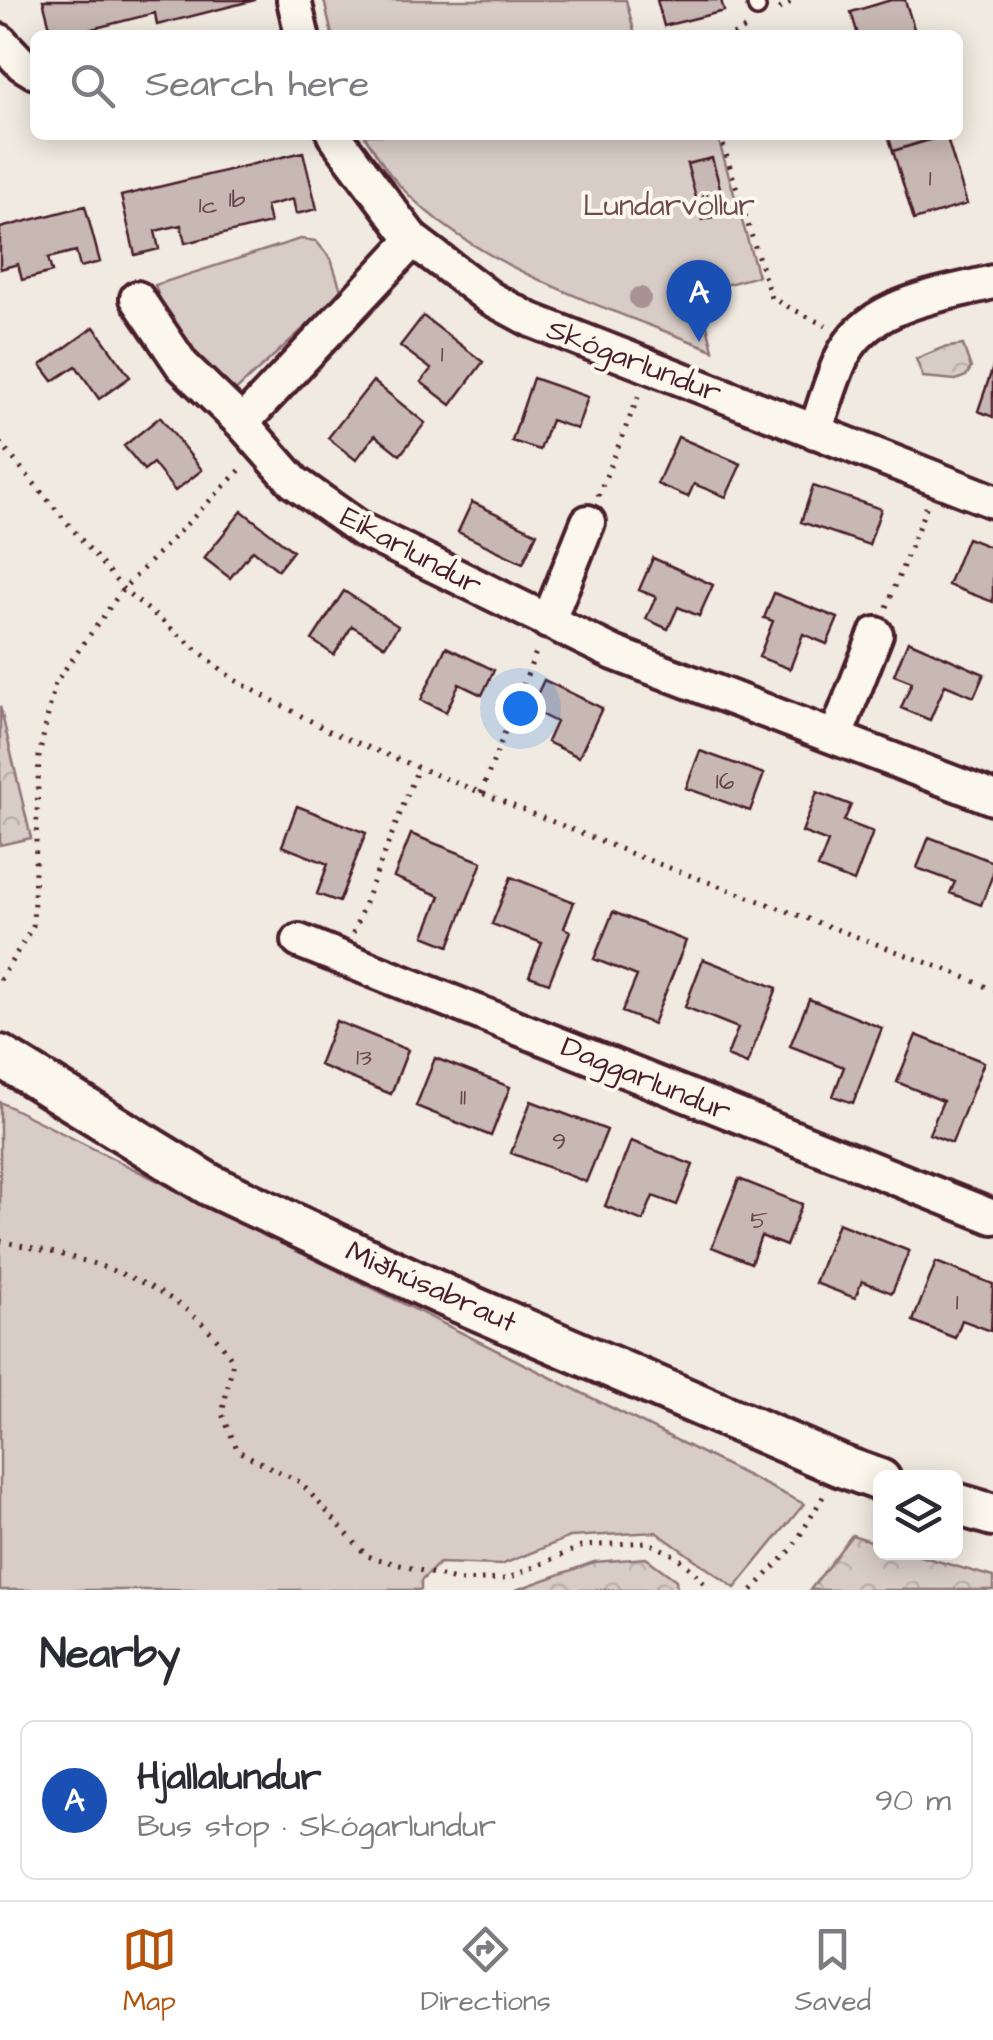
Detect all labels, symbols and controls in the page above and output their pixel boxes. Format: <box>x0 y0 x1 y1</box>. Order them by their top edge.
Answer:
search box <box>30 30 963 140</box>
icon: search <box>65 58 120 113</box>
text: Search here <box>145 59 369 111</box>
house number: 1 <box>928 161 932 196</box>
house number: 1b <box>228 182 246 217</box>
park label: Lundarvöllur <box>583 185 755 227</box>
house number: 1c <box>198 188 218 223</box>
pin: A <box>666 260 732 342</box>
street label: Skógarlundur <box>540 308 727 415</box>
house number: 1 <box>440 337 444 372</box>
street label: Eikarlundur <box>333 496 489 606</box>
your location <box>495 683 546 734</box>
house number: 16 <box>716 764 735 799</box>
street label: Daggarlundur <box>555 1026 737 1133</box>
house number: 13 <box>356 1040 372 1075</box>
house number: 11 <box>460 1080 466 1115</box>
house number: 9 <box>552 1124 566 1159</box>
house number: 5 <box>750 1203 768 1238</box>
street label: Miðhúsabraut <box>339 1231 523 1343</box>
house number: 1 <box>955 1285 959 1320</box>
map controls <box>873 1470 963 1560</box>
button: layers <box>873 1470 963 1560</box>
text: Nearby <box>40 1626 180 1684</box>
text: Hjallalundur <box>137 1752 321 1804</box>
text: A <box>64 1778 85 1823</box>
text: 90 m <box>875 1778 951 1823</box>
text: Bus stop · Skógarlundur <box>137 1804 496 1849</box>
tab: Map <box>122 1922 177 2021</box>
tab: Directions <box>421 1922 551 2021</box>
tab: Saved <box>795 1922 871 2021</box>

